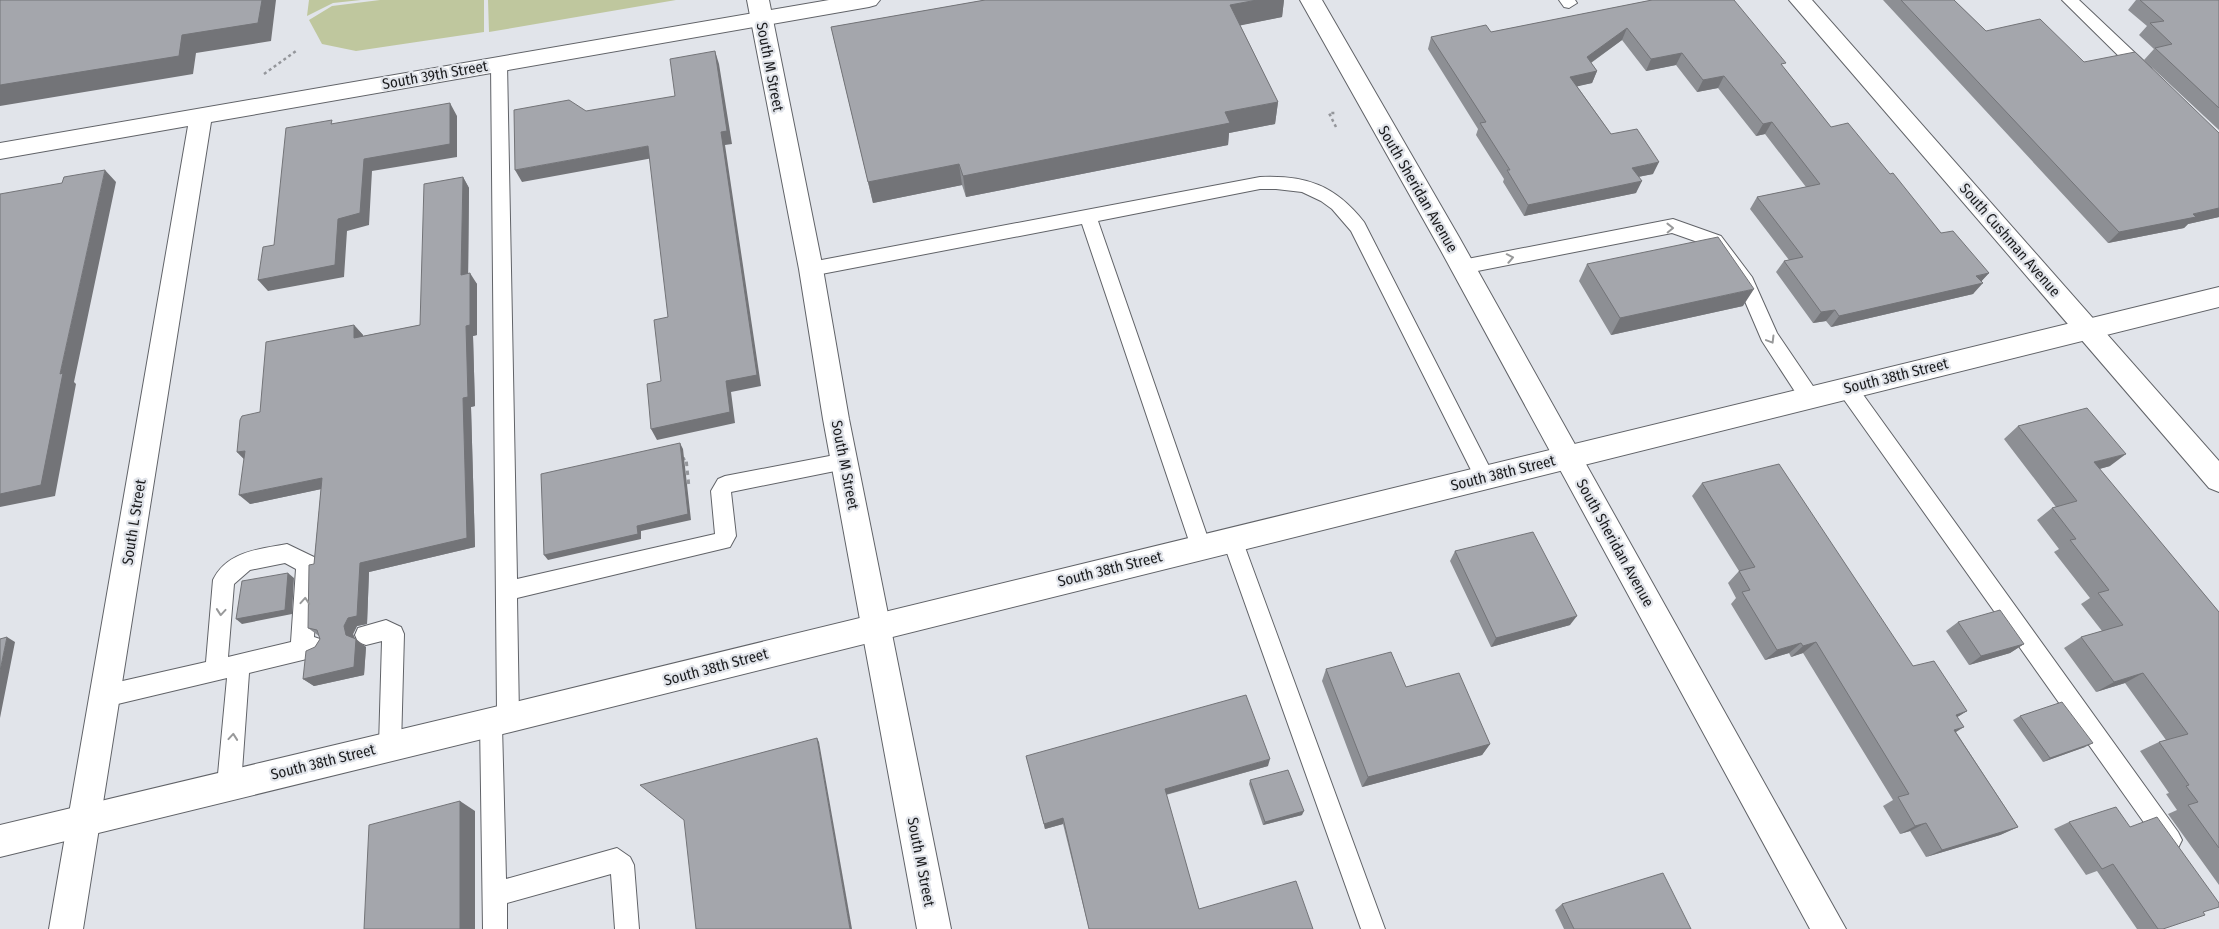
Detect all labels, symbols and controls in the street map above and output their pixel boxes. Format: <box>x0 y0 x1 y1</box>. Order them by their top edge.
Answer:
street label: South M Street <box>753 21 787 113</box>
street label: South 39th Street <box>381 57 489 93</box>
street label: South Sheridan Avenue <box>1374 122 1462 256</box>
street label: South Cushman Avenue <box>1956 180 2064 300</box>
one-way arrow <box>1666 223 1674 233</box>
one-way arrow <box>1506 253 1515 264</box>
one-way arrow <box>1765 334 1775 343</box>
street label: South 38th Street <box>1842 354 1950 398</box>
street label: South M Street <box>828 419 862 511</box>
street label: South 38th Street <box>1449 451 1557 495</box>
street label: South Sheridan Avenue <box>1572 476 1658 610</box>
street label: South L Street <box>118 478 150 566</box>
street label: South 38th Street <box>1056 547 1164 591</box>
one-way arrow <box>299 597 310 605</box>
one-way arrow <box>216 608 227 616</box>
street label: South 38th Street <box>662 644 770 690</box>
one-way arrow <box>227 733 238 741</box>
street label: South 38th Street <box>269 740 377 784</box>
street label: South M Street <box>904 816 938 908</box>

